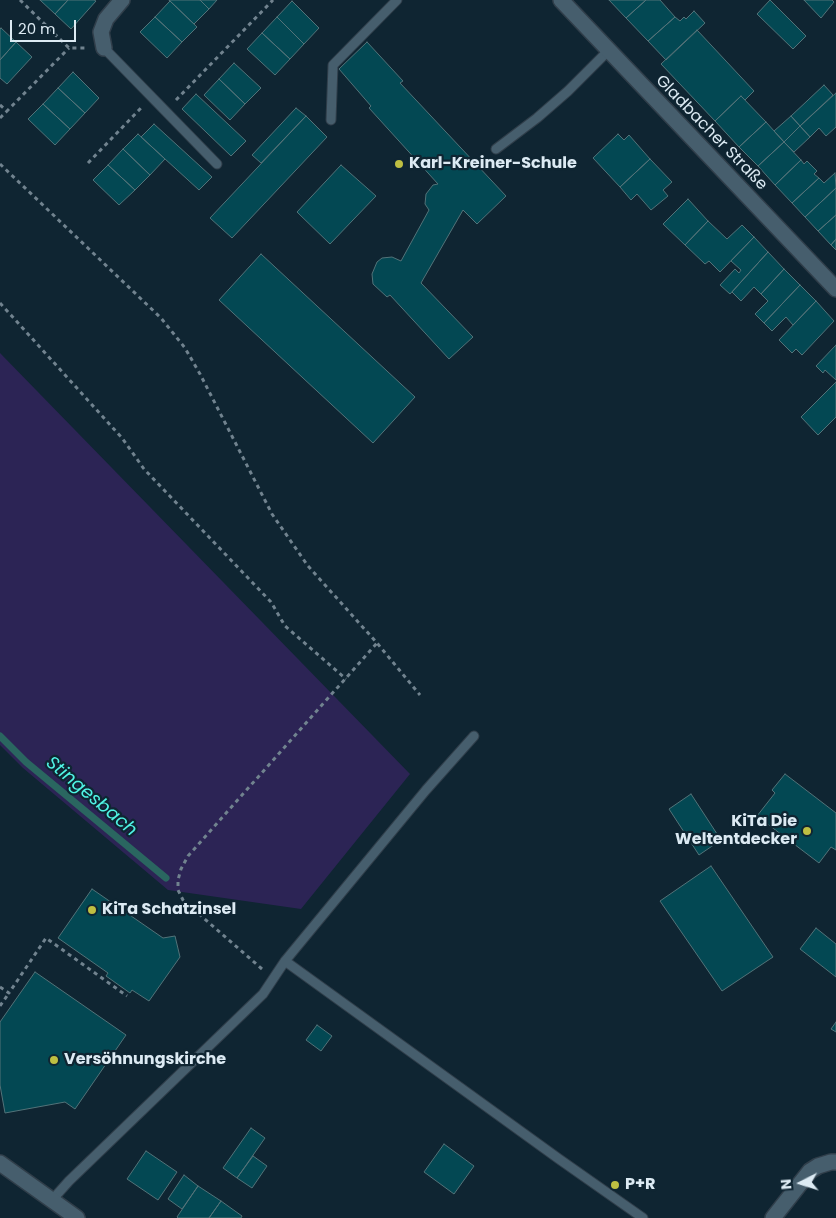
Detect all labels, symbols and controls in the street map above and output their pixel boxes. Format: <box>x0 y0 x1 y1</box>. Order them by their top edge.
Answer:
scale bar <box>12 10 79 42</box>
text: 20 m <box>18 18 56 39</box>
street label: Gladbacher Straße <box>651 71 771 195</box>
place label: Karl-Kreiner-Schule <box>409 154 577 174</box>
marker: Karl-Kreiner-Schule <box>393 158 405 170</box>
water label: Stingesbach <box>41 753 141 841</box>
place label: KiTa Die Weltentdecker <box>675 812 797 850</box>
marker: KiTa Die Weltentdecker <box>801 825 813 837</box>
place label: KiTa Schatzinsel <box>102 900 236 920</box>
marker: KiTa Schatzinsel <box>86 904 98 916</box>
place label: Versöhnungskirche <box>64 1050 226 1070</box>
marker: Versöhnungskirche <box>48 1054 60 1066</box>
north arrow <box>776 1158 826 1208</box>
place label: P+R <box>625 1175 655 1195</box>
text: N <box>776 1178 796 1190</box>
marker: P+R <box>609 1179 621 1191</box>

